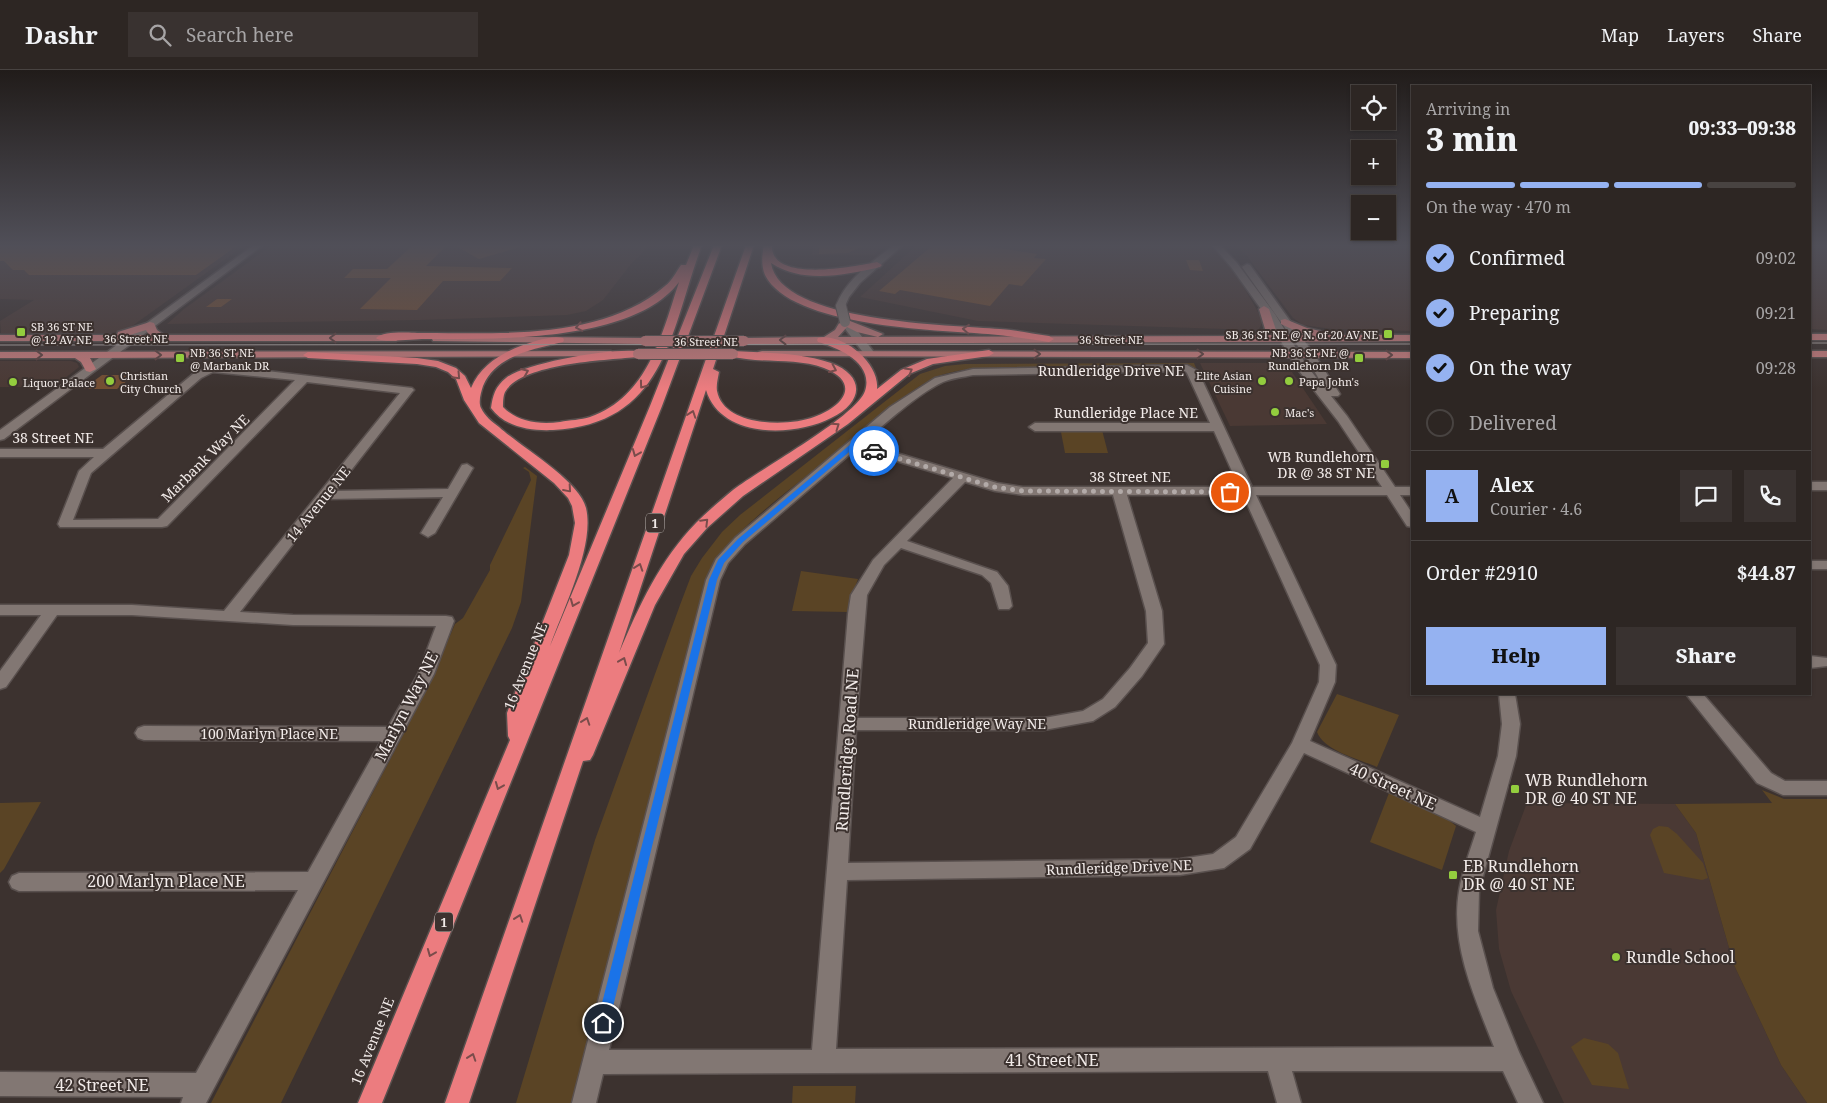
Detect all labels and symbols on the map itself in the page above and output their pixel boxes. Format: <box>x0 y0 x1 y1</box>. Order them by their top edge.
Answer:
place label: SB 36 ST NE @ 12 AV NE <box>31 319 93 347</box>
one-way arrow <box>575 322 584 332</box>
one-way arrow <box>961 324 969 335</box>
marker: SB 36 ST NE @ 12 AV NE <box>15 326 27 338</box>
place label: SB 36 ST NE @ N. of 20 AV NE <box>1226 327 1378 342</box>
marker: SB 36 ST NE @ N. of 20 AV NE <box>1382 328 1394 340</box>
street label: 36 Street NE <box>104 331 168 346</box>
street label: 36 Street NE <box>1079 332 1143 347</box>
one-way arrow <box>328 333 336 343</box>
street label: 36 Street NE <box>674 334 738 349</box>
one-way arrow <box>779 335 786 345</box>
place label: NB 36 ST NE @ Marbank DR <box>190 345 270 373</box>
place label: NB 36 ST NE @ Rundlehorn DR <box>1268 345 1350 373</box>
one-way arrow <box>1034 348 1042 359</box>
one-way arrow <box>1196 349 1204 360</box>
one-way arrow <box>35 350 43 360</box>
one-way arrow <box>155 350 163 360</box>
one-way arrow <box>1385 350 1393 360</box>
marker: NB 36 ST NE @ Marbank DR <box>174 352 186 364</box>
marker: NB 36 ST NE @ Rundlehorn DR <box>1353 352 1365 364</box>
street label: Rundleridge Drive NE <box>1038 361 1184 380</box>
one-way arrow <box>828 363 837 373</box>
one-way arrow <box>904 367 913 377</box>
place label: Christian City Church <box>120 368 182 396</box>
one-way arrow <box>520 368 529 379</box>
place label: Elite Asian Cuisine <box>1196 368 1252 396</box>
one-way arrow <box>452 370 461 379</box>
place label: Papa John's <box>1299 374 1359 389</box>
place label: Liquor Palace <box>23 375 95 390</box>
marker: Christian City Church <box>104 375 116 387</box>
marker: Elite Asian Cuisine <box>1256 375 1268 387</box>
marker: Papa John's <box>1283 375 1295 387</box>
marker: Liquor Palace <box>7 376 19 388</box>
one-way arrow <box>640 379 649 389</box>
street label: Rundleridge Place NE <box>1054 403 1198 422</box>
place label: Mac's <box>1285 405 1314 420</box>
marker: Mac's <box>1269 406 1281 418</box>
street label: Marbank Way NE <box>157 410 253 506</box>
one-way arrow <box>686 410 696 419</box>
one-way arrow <box>830 423 840 432</box>
courier <box>849 426 899 476</box>
street label: 38 Street NE <box>12 428 94 447</box>
place label: WB Rundlehorn DR @ 38 ST NE <box>1267 447 1375 482</box>
one-way arrow <box>632 448 643 457</box>
marker: WB Rundlehorn DR @ 38 ST NE <box>1379 458 1391 470</box>
street label: 14 Avenue NE <box>282 462 355 546</box>
street label: 38 Street NE <box>1089 467 1171 486</box>
pin <box>1209 471 1251 513</box>
one-way arrow <box>563 484 572 493</box>
road number: 1 <box>646 513 664 532</box>
one-way arrow <box>699 519 708 528</box>
one-way arrow <box>633 564 643 572</box>
one-way arrow <box>570 598 581 607</box>
street label: 16 Avenue NE <box>499 619 551 712</box>
street label: Marlyn Way NE <box>369 648 443 764</box>
one-way arrow <box>617 657 627 666</box>
street label: Rundleridge Road NE <box>830 668 864 832</box>
street label: Rundleridge Way NE <box>908 714 1046 733</box>
one-way arrow <box>581 717 591 726</box>
street label: 100 Marlyn Place NE <box>200 724 338 743</box>
street label: 40 Street NE <box>1346 757 1440 815</box>
place label: WB Rundlehorn DR @ 40 ST NE <box>1525 769 1648 809</box>
one-way arrow <box>495 781 505 790</box>
marker: WB Rundlehorn DR @ 40 ST NE <box>1509 783 1521 795</box>
street label: Rundleridge Drive NE <box>1046 855 1192 879</box>
place label: EB Rundlehorn DR @ 40 ST NE <box>1463 855 1579 895</box>
marker: EB Rundlehorn DR @ 40 ST NE <box>1447 869 1459 881</box>
street label: 200 Marlyn Place NE <box>87 870 245 892</box>
road number: 1 <box>435 912 453 932</box>
one-way arrow <box>514 914 524 923</box>
place label: Rundle School <box>1626 946 1735 968</box>
one-way arrow <box>427 948 437 956</box>
marker: Rundle School <box>1610 951 1622 963</box>
street label: 16 Avenue NE <box>346 994 398 1087</box>
pin <box>582 1002 624 1044</box>
street label: 41 Street NE <box>1005 1049 1099 1071</box>
one-way arrow <box>466 1053 476 1062</box>
street label: 42 Street NE <box>55 1074 149 1096</box>

